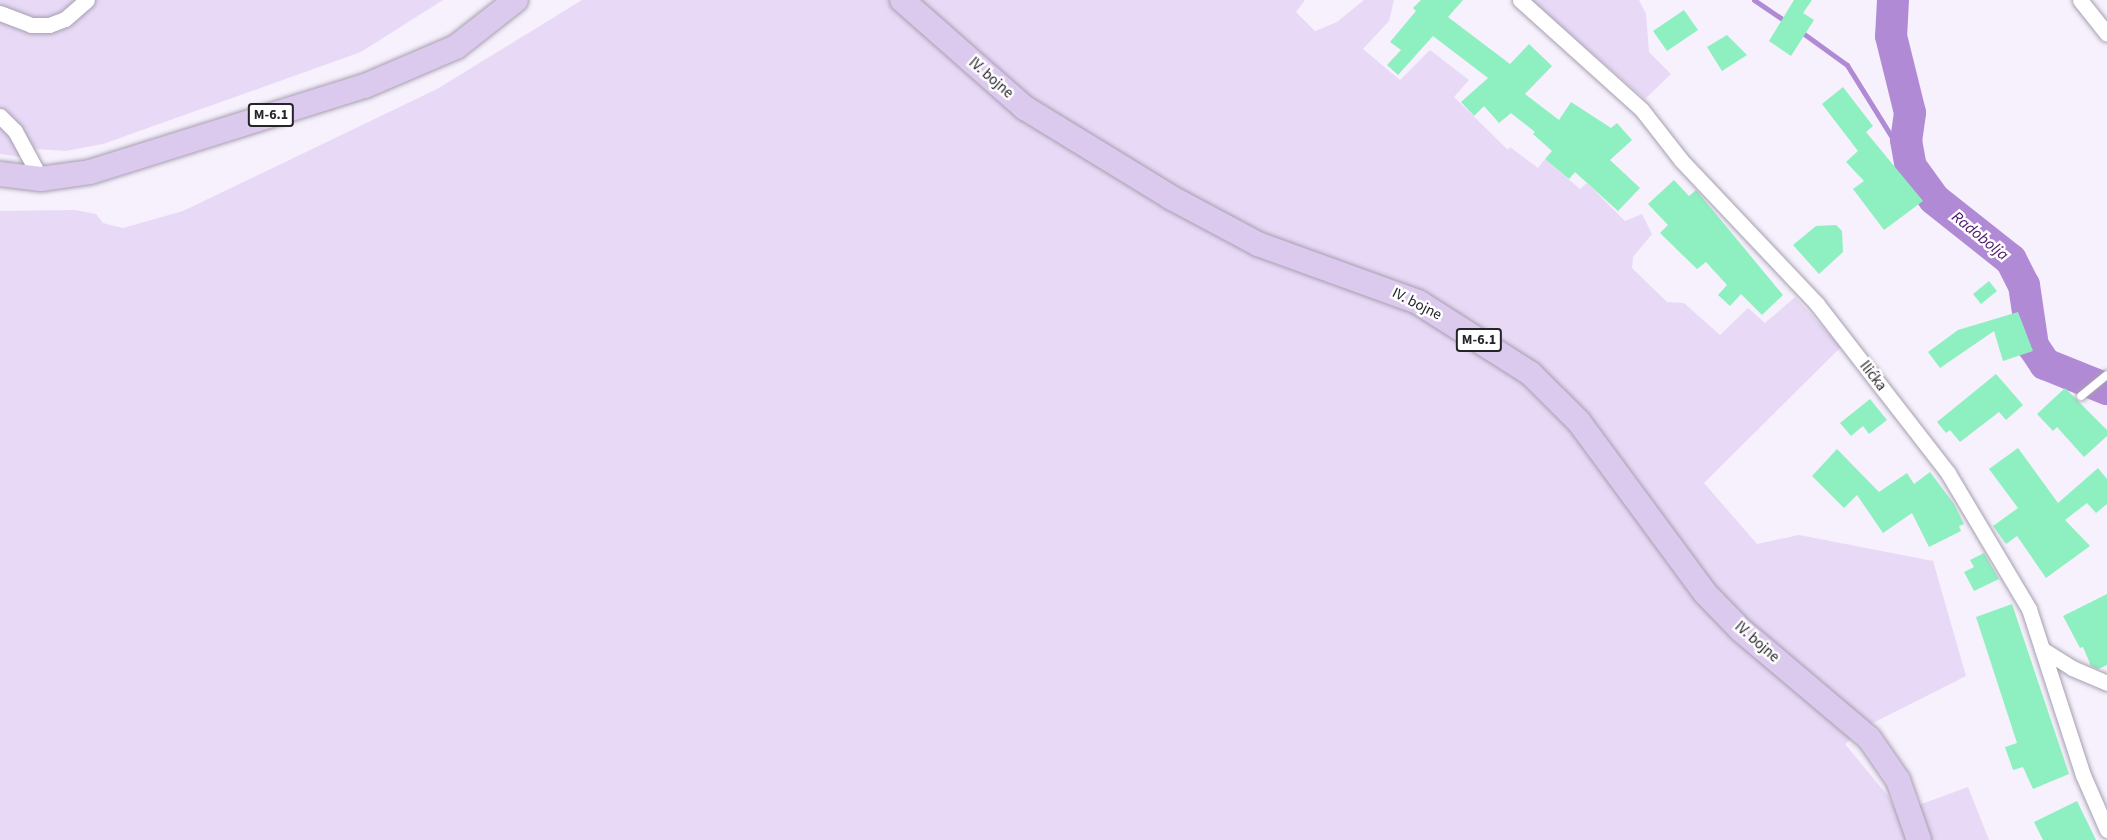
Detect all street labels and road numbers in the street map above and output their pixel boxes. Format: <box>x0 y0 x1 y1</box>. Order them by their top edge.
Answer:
street label: IV. bojne <box>965 54 1017 102</box>
road number: M-6.1 <box>247 104 295 126</box>
street label: IV. bojne <box>1389 284 1445 324</box>
road number: M-6.1 <box>1455 329 1503 351</box>
street label: Ilićka <box>1856 357 1890 395</box>
street label: IV. bojne <box>1731 618 1783 666</box>

